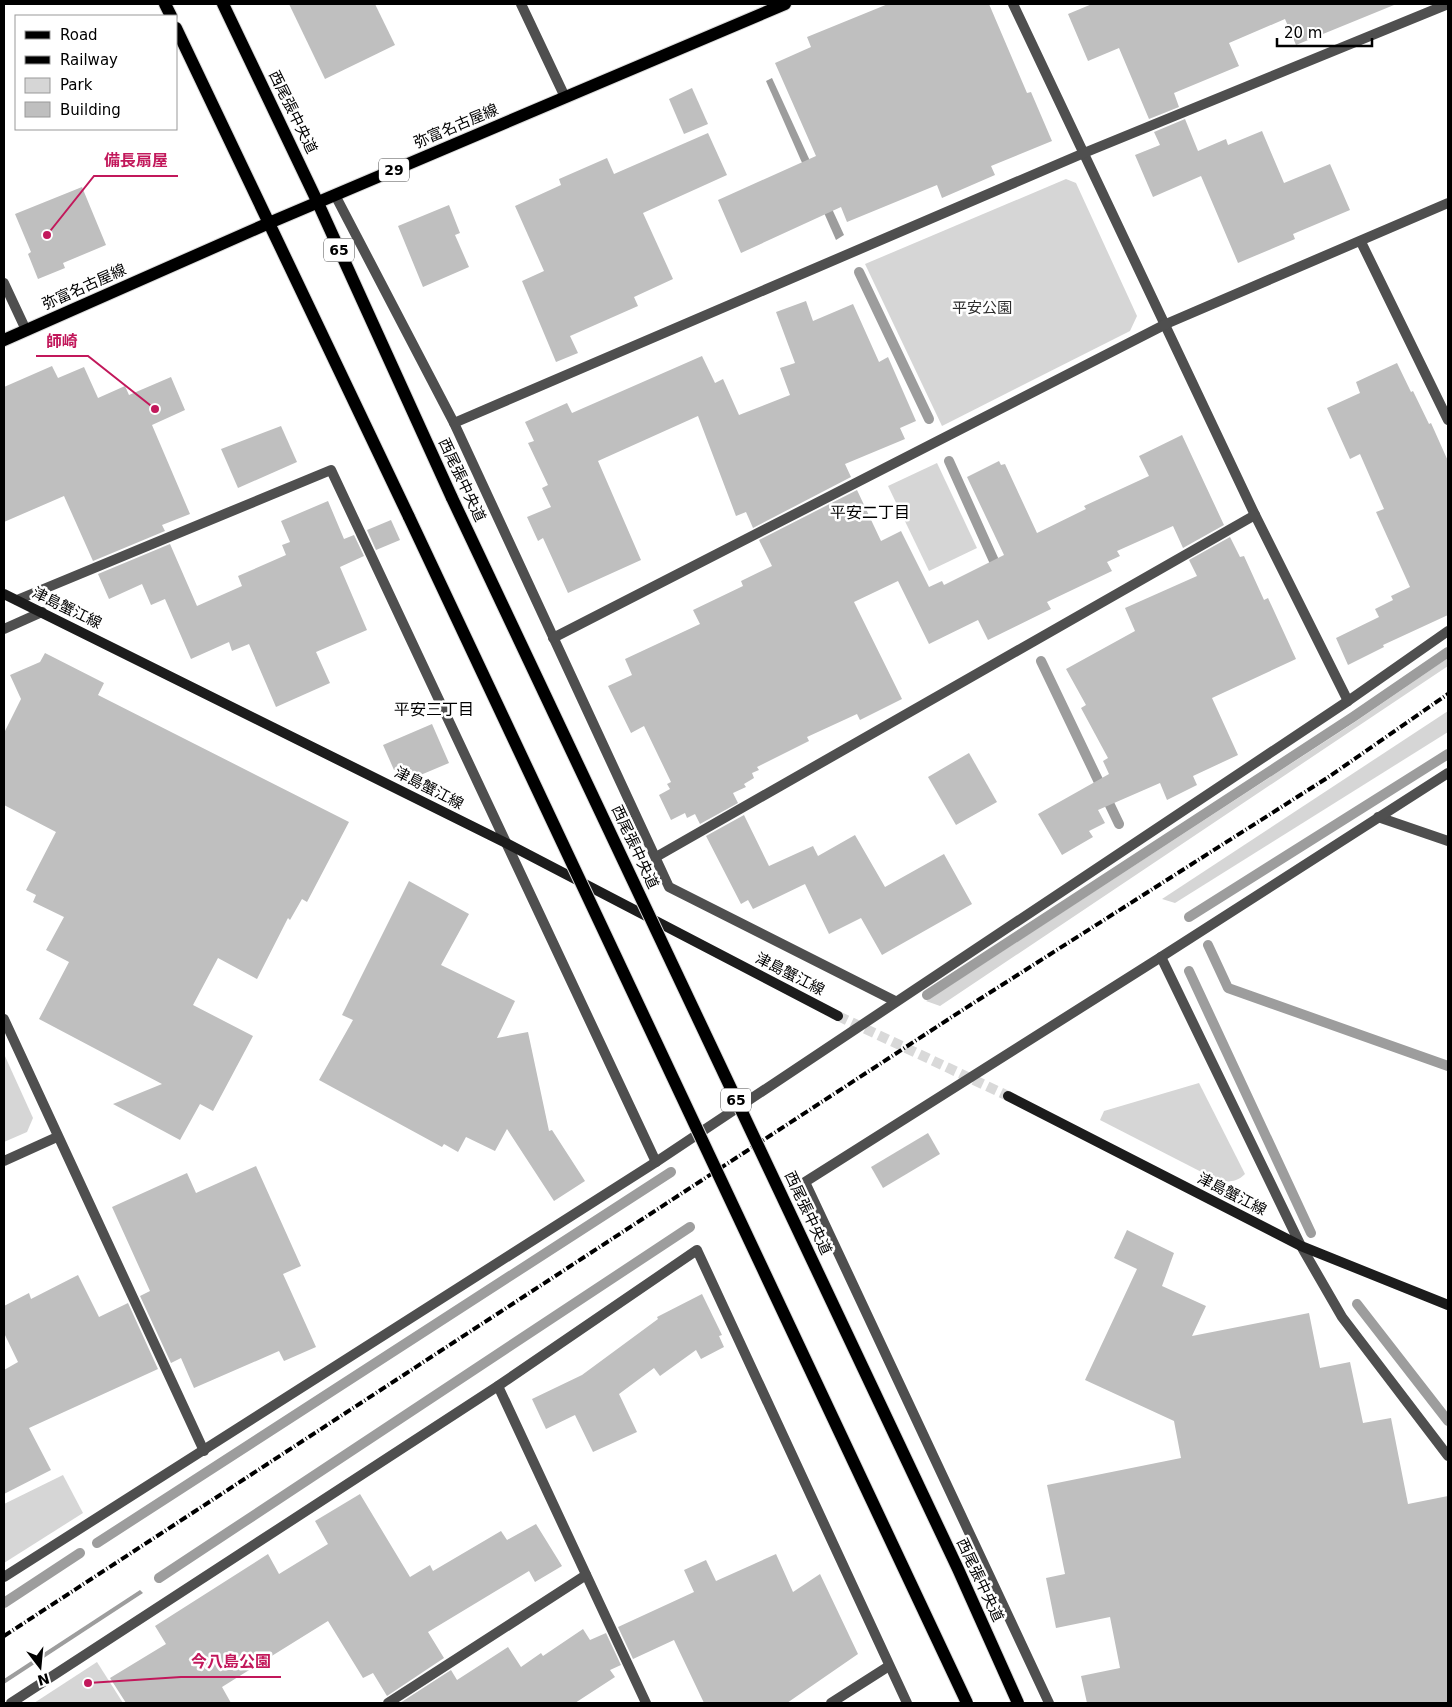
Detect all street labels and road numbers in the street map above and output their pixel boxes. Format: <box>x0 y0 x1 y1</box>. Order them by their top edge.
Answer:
street label: 西尾張中央道 <box>265 68 321 156</box>
street label: 弥富名古屋線 <box>411 100 501 152</box>
road number: 29 <box>379 158 409 182</box>
road number: 65 <box>324 238 354 262</box>
street label: 弥富名古屋線 <box>39 260 129 314</box>
street label: 西尾張中央道 <box>435 435 489 525</box>
street label: 津島蟹江線 <box>29 583 105 633</box>
street label: 津島蟹江線 <box>391 763 467 813</box>
street label: 西尾張中央道 <box>608 802 662 892</box>
street label: 津島蟹江線 <box>752 949 828 999</box>
road number: 65 <box>721 1088 751 1112</box>
street label: 西尾張中央道 <box>781 1168 835 1258</box>
street label: 津島蟹江線 <box>1194 1169 1270 1219</box>
street label: 西尾張中央道 <box>953 1535 1007 1625</box>

